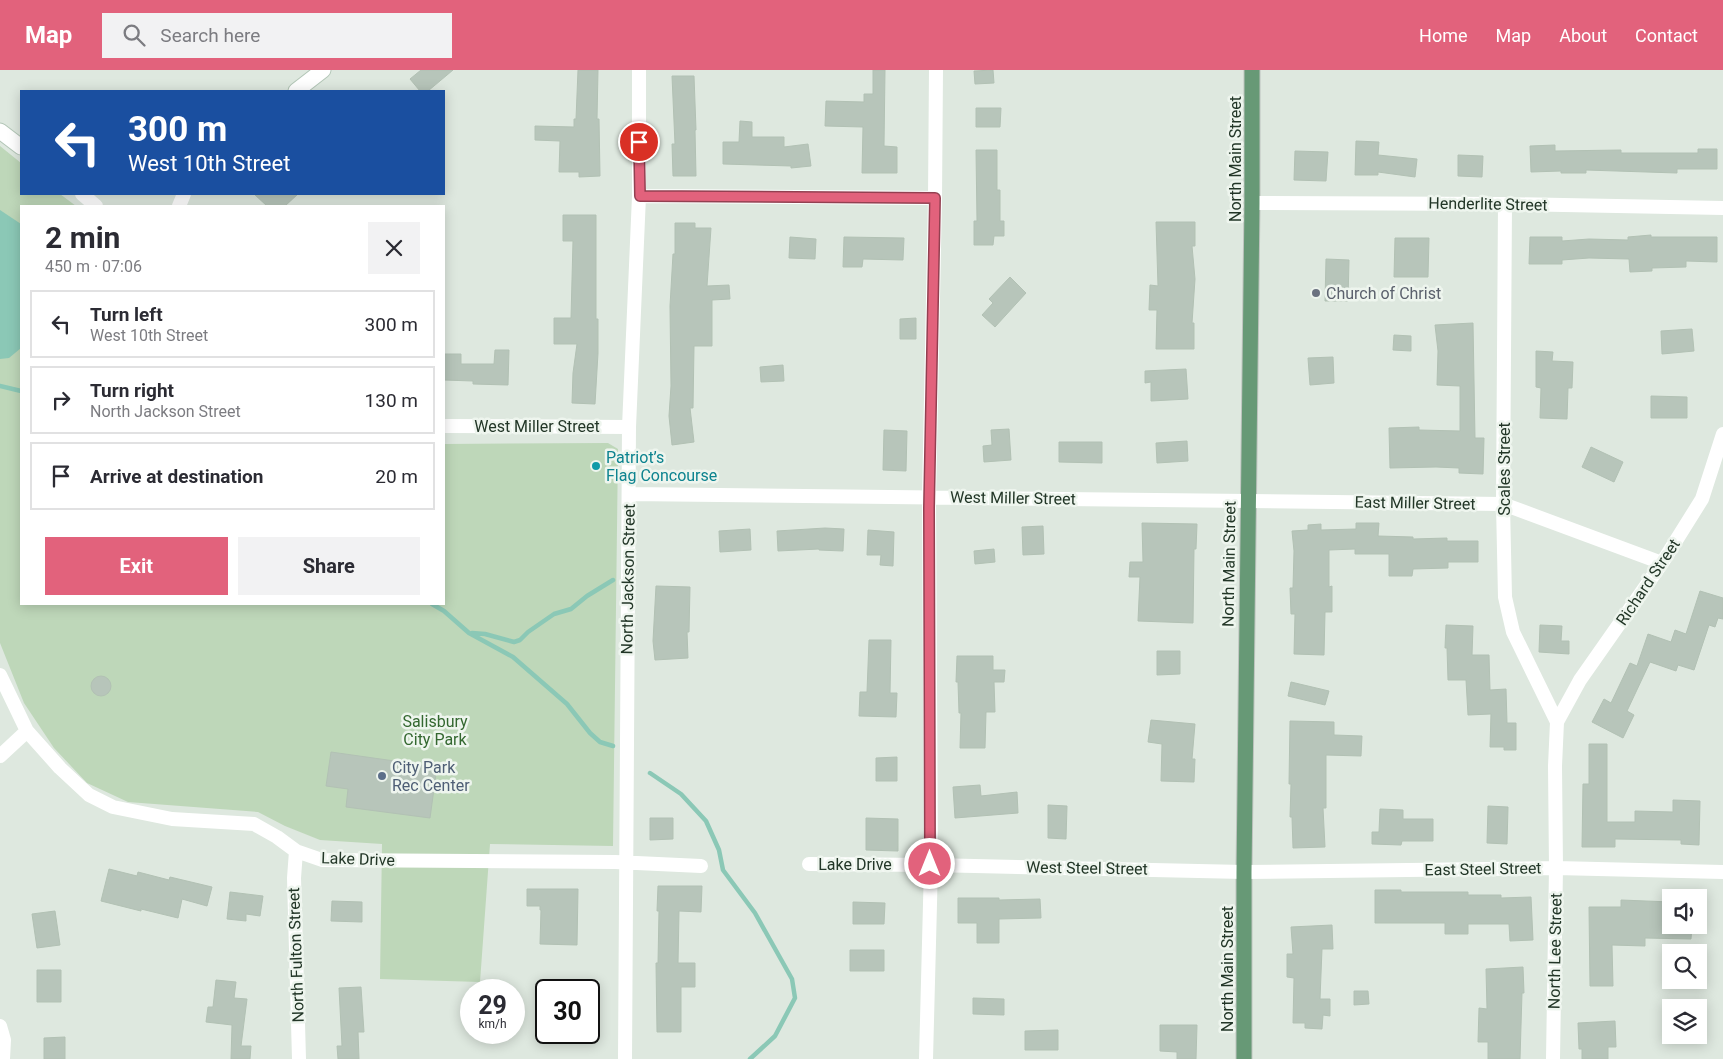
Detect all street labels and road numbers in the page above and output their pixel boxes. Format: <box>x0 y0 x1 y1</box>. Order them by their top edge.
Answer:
street label: North Main Street <box>1226 96 1245 222</box>
street label: Henderlite Street <box>1428 193 1548 215</box>
street label: West Miller Street <box>474 417 600 436</box>
street label: Scales Street <box>1495 422 1514 516</box>
street label: West Miller Street <box>950 487 1076 509</box>
street label: East Miller Street <box>1354 492 1476 514</box>
street label: North Main Street <box>1218 501 1240 627</box>
street label: North Jackson Street <box>617 503 639 655</box>
street label: Richard Street <box>1612 535 1684 629</box>
street label: Lake Drive <box>321 848 395 870</box>
street label: Lake Drive <box>818 855 892 874</box>
street label: West Steel Street <box>1026 857 1148 879</box>
street label: East Steel Street <box>1424 858 1542 880</box>
street label: North Fulton Street <box>284 887 308 1023</box>
street label: North Lee Street <box>1544 893 1566 1009</box>
street label: North Main Street <box>1218 906 1237 1032</box>

